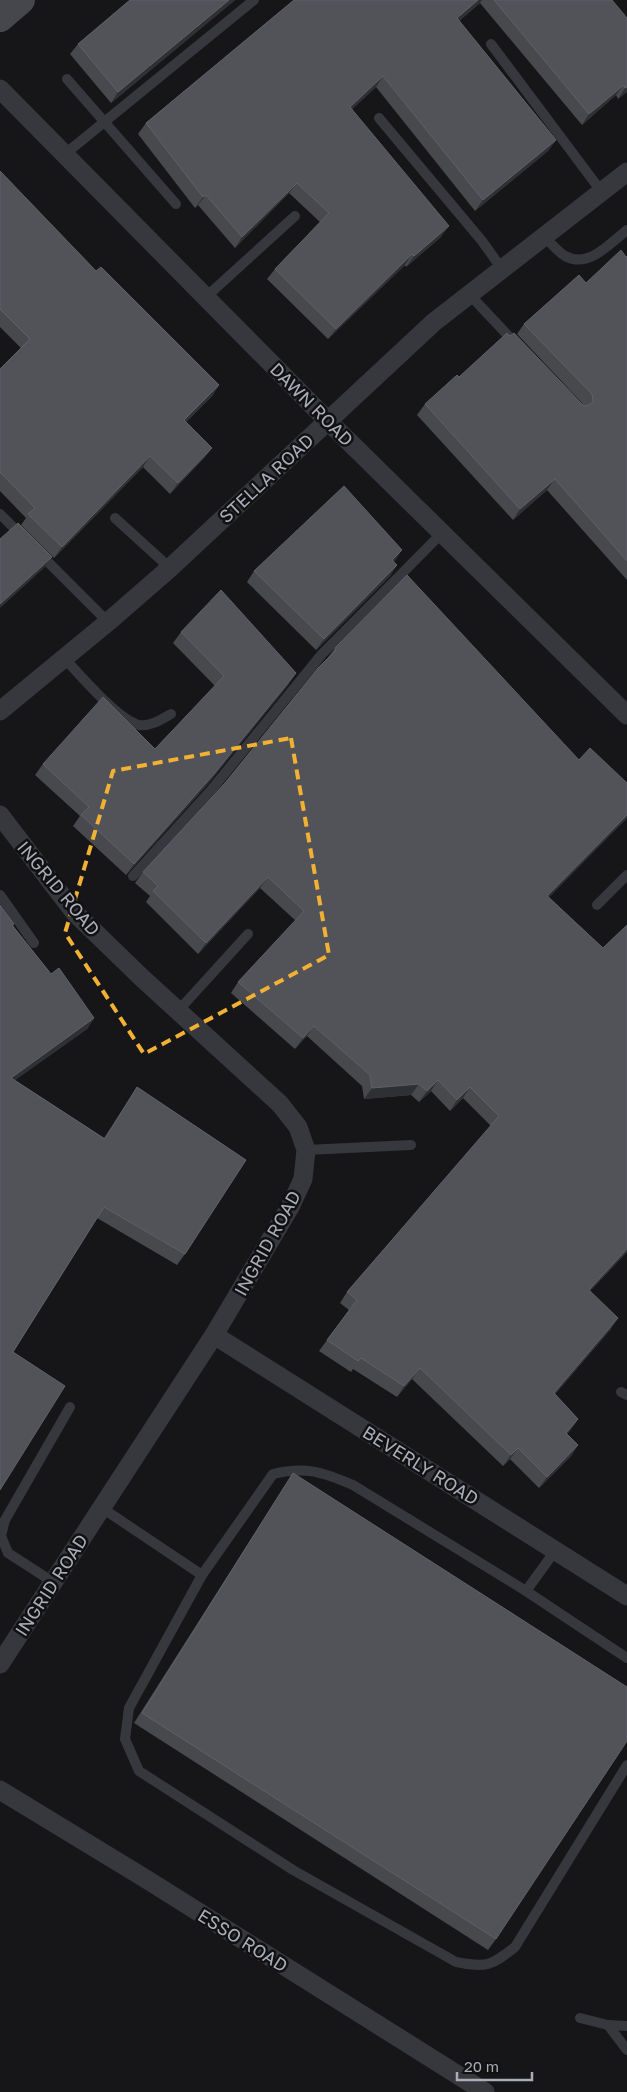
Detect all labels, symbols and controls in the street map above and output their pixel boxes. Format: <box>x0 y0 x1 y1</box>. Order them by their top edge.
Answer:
street label: DAWN ROAD <box>266 358 358 450</box>
street label: STELLA ROAD <box>214 429 318 527</box>
street label: INGRID ROAD <box>13 836 105 940</box>
street label: INGRID ROAD <box>229 1187 305 1299</box>
street label: BEVERLY ROAD <box>359 1421 483 1509</box>
street label: INGRID ROAD <box>10 1530 92 1640</box>
street label: ESSO ROAD <box>194 1904 292 1976</box>
scale bar <box>457 2050 532 2082</box>
text: 20 m <box>464 2057 499 2075</box>

